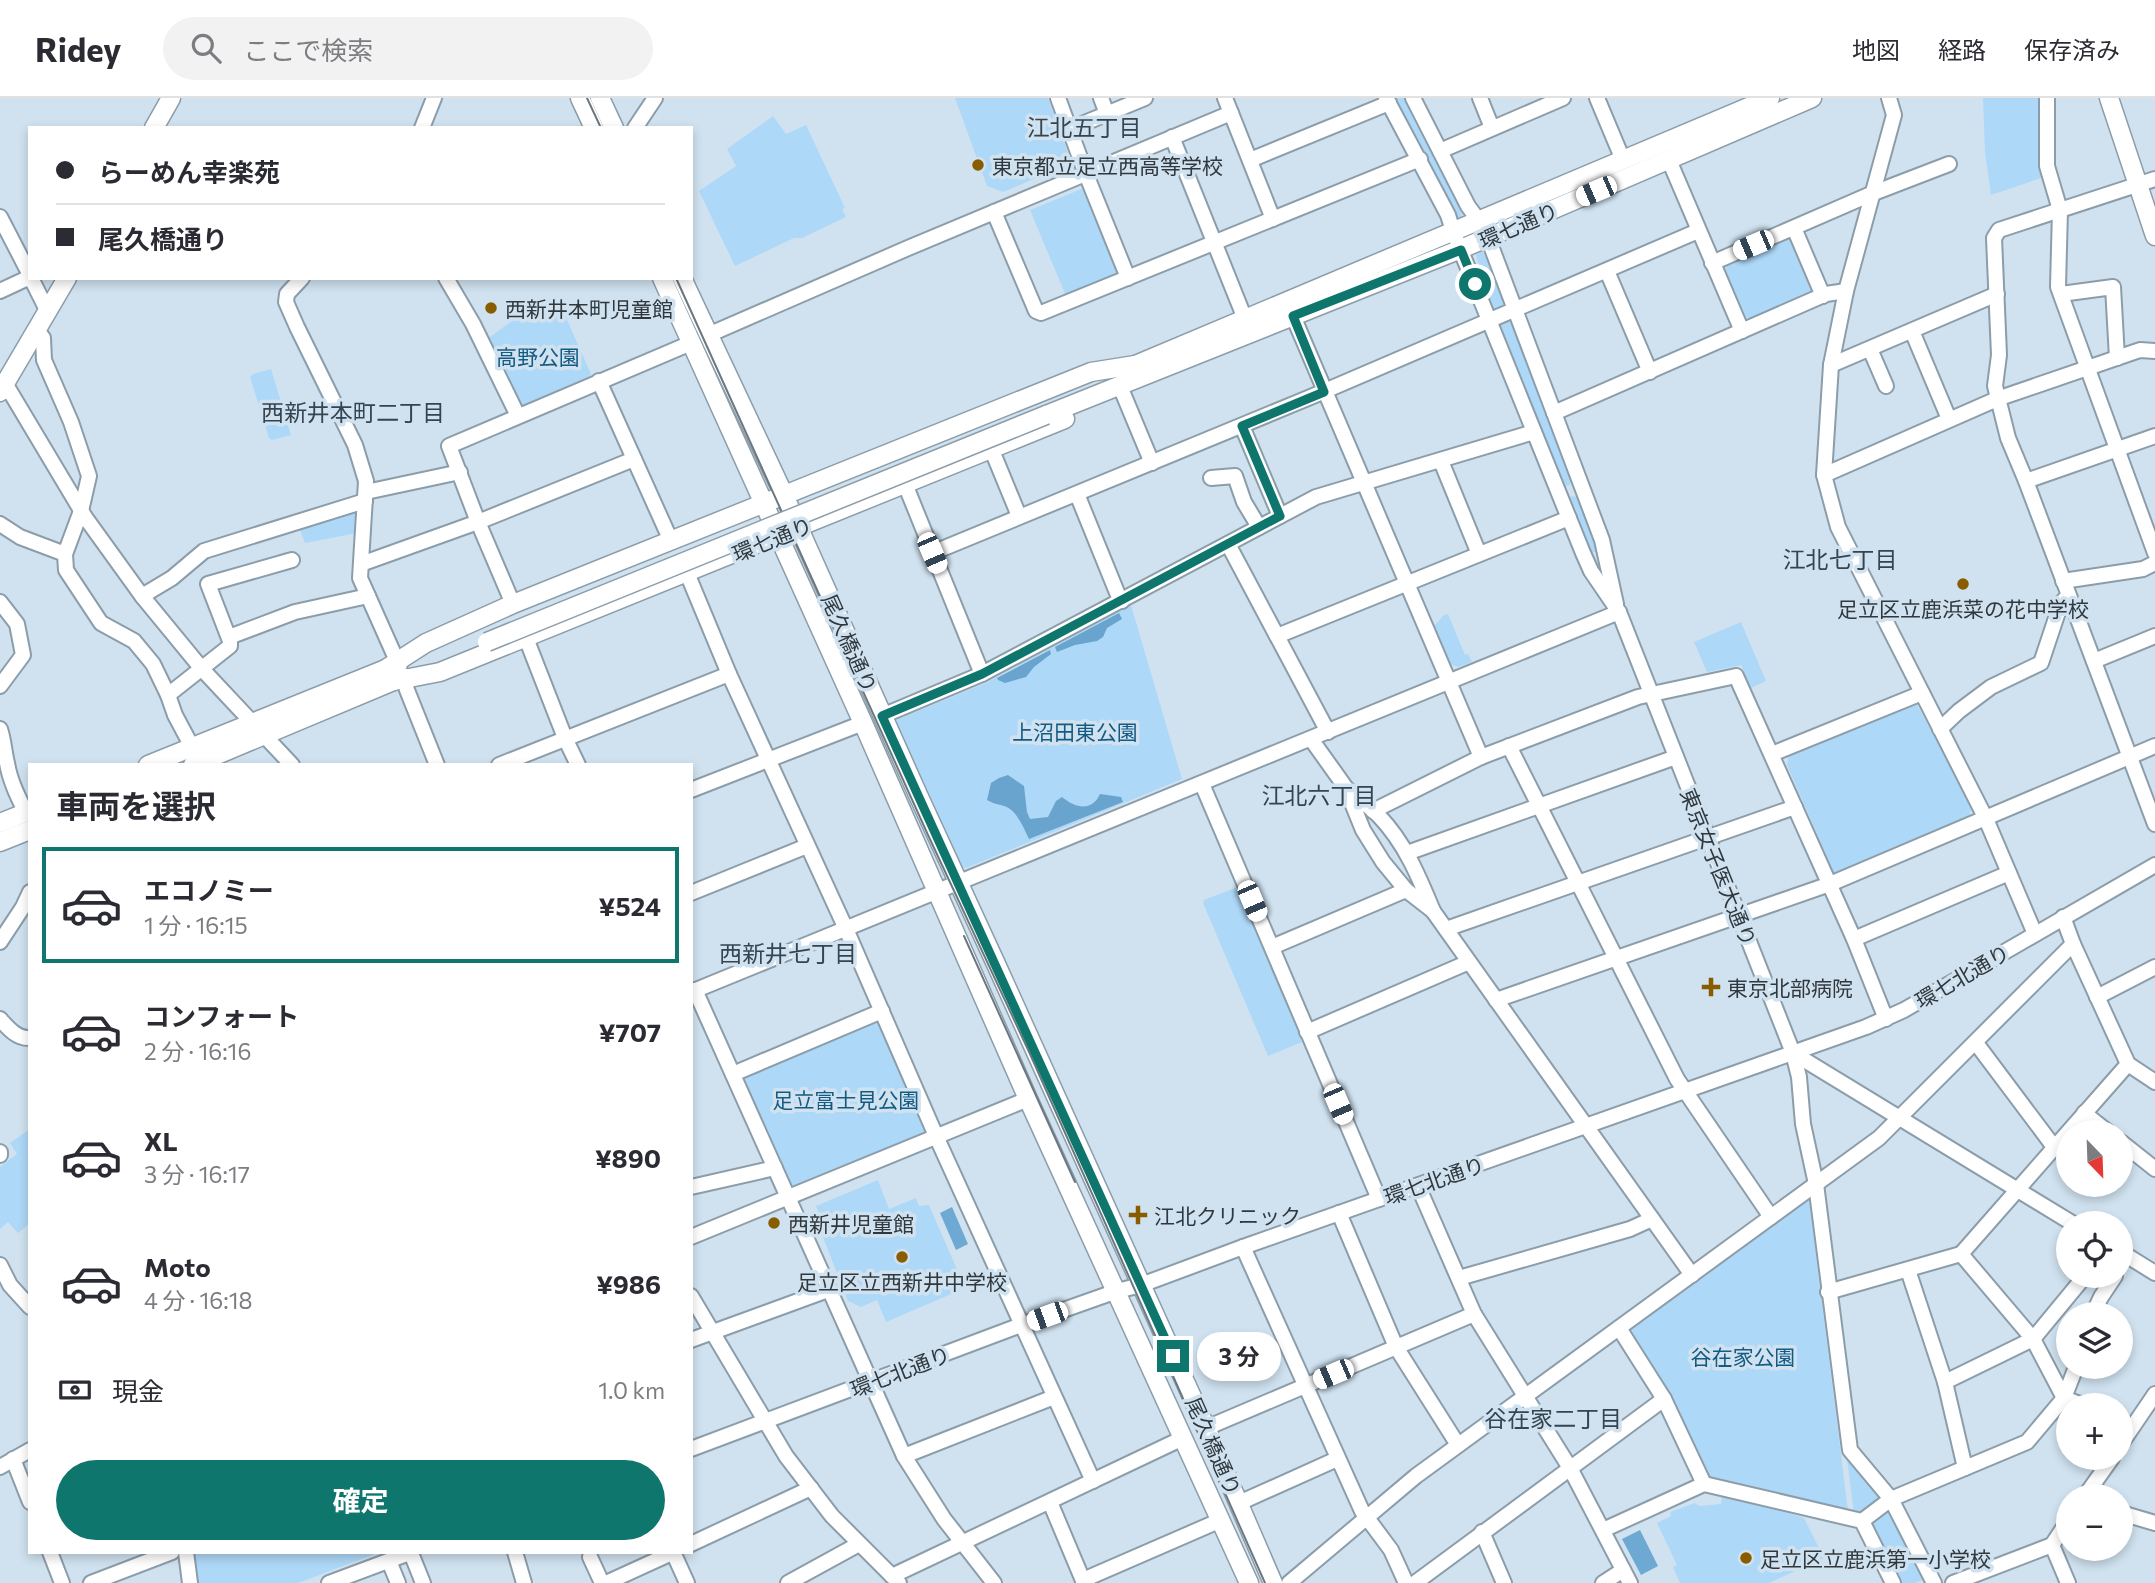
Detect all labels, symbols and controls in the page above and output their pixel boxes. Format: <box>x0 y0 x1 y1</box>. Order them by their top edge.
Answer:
search box <box>163 17 653 80</box>
text: Ridey <box>35 28 121 69</box>
icon: search <box>187 29 225 67</box>
text: ここで検索 <box>243 34 373 65</box>
text: 地図 <box>1852 35 1900 64</box>
text: 経路 <box>1938 35 1986 64</box>
text: 保存済み <box>2024 35 2120 64</box>
district label: 江北五丁目 <box>1027 113 1142 141</box>
place label: 東京都立足立西高等学校 <box>992 153 1223 178</box>
text: らーめん幸楽苑 <box>98 156 280 187</box>
marker: 東京都立足立西高等学校 <box>970 157 986 173</box>
car <box>1573 173 1620 209</box>
street label: 環七通り <box>1474 197 1562 253</box>
text: 尾久橋通り <box>98 223 228 254</box>
car <box>1730 227 1777 263</box>
route start <box>1459 268 1491 300</box>
place label: 西新井本町児童館 <box>505 296 673 321</box>
marker: 西新井本町児童館 <box>483 300 499 316</box>
park label: 高野公園 <box>496 344 580 369</box>
district label: 西新井本町二丁目 <box>261 398 445 426</box>
street label: 環七通り <box>728 512 816 566</box>
car <box>915 530 950 576</box>
district label: 江北七丁目 <box>1783 545 1898 573</box>
marker: 足立区立鹿浜菜の花中学校 <box>1955 576 1971 592</box>
street label: 尾久橋通り <box>817 590 883 696</box>
place label: 足立区立鹿浜菜の花中学校 <box>1837 596 2089 621</box>
park label: 上沼田東公園 <box>1012 719 1138 744</box>
district label: 江北六丁目 <box>1262 781 1377 809</box>
street label: 東京女子医大通り <box>1676 784 1762 950</box>
text: 車両を選択 <box>56 785 216 825</box>
icon: car <box>60 874 123 937</box>
text: エコノミー <box>144 874 274 905</box>
car <box>1235 878 1270 924</box>
text: ¥524 <box>599 890 661 921</box>
text: 1 分 · 16:15 <box>144 911 248 939</box>
district label: 西新井七丁目 <box>719 939 857 967</box>
street label: 環七北通り <box>1910 939 2014 1013</box>
place label: 東京北部病院 <box>1727 975 1853 1000</box>
marker: 東京北部病院 <box>1701 977 1721 997</box>
icon: car <box>60 1000 123 1063</box>
text: コンフォート <box>144 1000 299 1031</box>
text: ¥707 <box>599 1016 661 1047</box>
text: 2 分 · 16:16 <box>144 1037 251 1065</box>
car <box>1321 1081 1356 1127</box>
park label: 足立富士見公園 <box>773 1087 920 1112</box>
north arrow <box>2056 1120 2133 1197</box>
map controls <box>2056 1120 2133 1561</box>
text: XL <box>144 1125 178 1156</box>
icon: car <box>60 1126 123 1189</box>
text: ¥890 <box>595 1142 661 1173</box>
street label: 環七北通り <box>1380 1151 1488 1209</box>
text: 3 分 · 16:17 <box>144 1160 250 1188</box>
place label: 江北クリニック <box>1154 1203 1301 1228</box>
marker: 江北クリニック <box>1128 1205 1148 1225</box>
place label: 西新井児童館 <box>788 1211 914 1236</box>
button: locate <box>2056 1211 2133 1288</box>
marker: 西新井児童館 <box>766 1215 782 1231</box>
marker: 足立区立西新井中学校 <box>894 1249 910 1265</box>
text: Moto <box>144 1251 211 1282</box>
icon: car <box>60 1252 123 1315</box>
text: ¥986 <box>596 1268 661 1299</box>
place label: 足立区立西新井中学校 <box>797 1269 1007 1294</box>
text: 4 分 · 16:18 <box>144 1286 252 1314</box>
car <box>1024 1299 1071 1333</box>
button: layers <box>2056 1302 2133 1379</box>
callout: 3 分 <box>1198 1332 1282 1380</box>
route end <box>1157 1340 1189 1372</box>
street label: 環七北通り <box>847 1341 953 1401</box>
text: 3 分 <box>1219 1342 1259 1370</box>
park label: 谷在家公園 <box>1691 1344 1796 1369</box>
car <box>1310 1356 1357 1392</box>
icon: cash <box>56 1371 94 1409</box>
text: 現金 <box>112 1375 164 1406</box>
text: 1.0 km <box>598 1376 665 1404</box>
street label: 尾久橋通り <box>1181 1393 1247 1499</box>
button: + <box>2056 1393 2133 1470</box>
district label: 谷在家二丁目 <box>1484 1404 1622 1432</box>
button: 確定 <box>56 1460 665 1540</box>
button: − <box>2056 1484 2133 1561</box>
place label: 足立区立鹿浜第一小学校 <box>1760 1546 1991 1571</box>
marker: 足立区立鹿浜第一小学校 <box>1738 1550 1754 1566</box>

